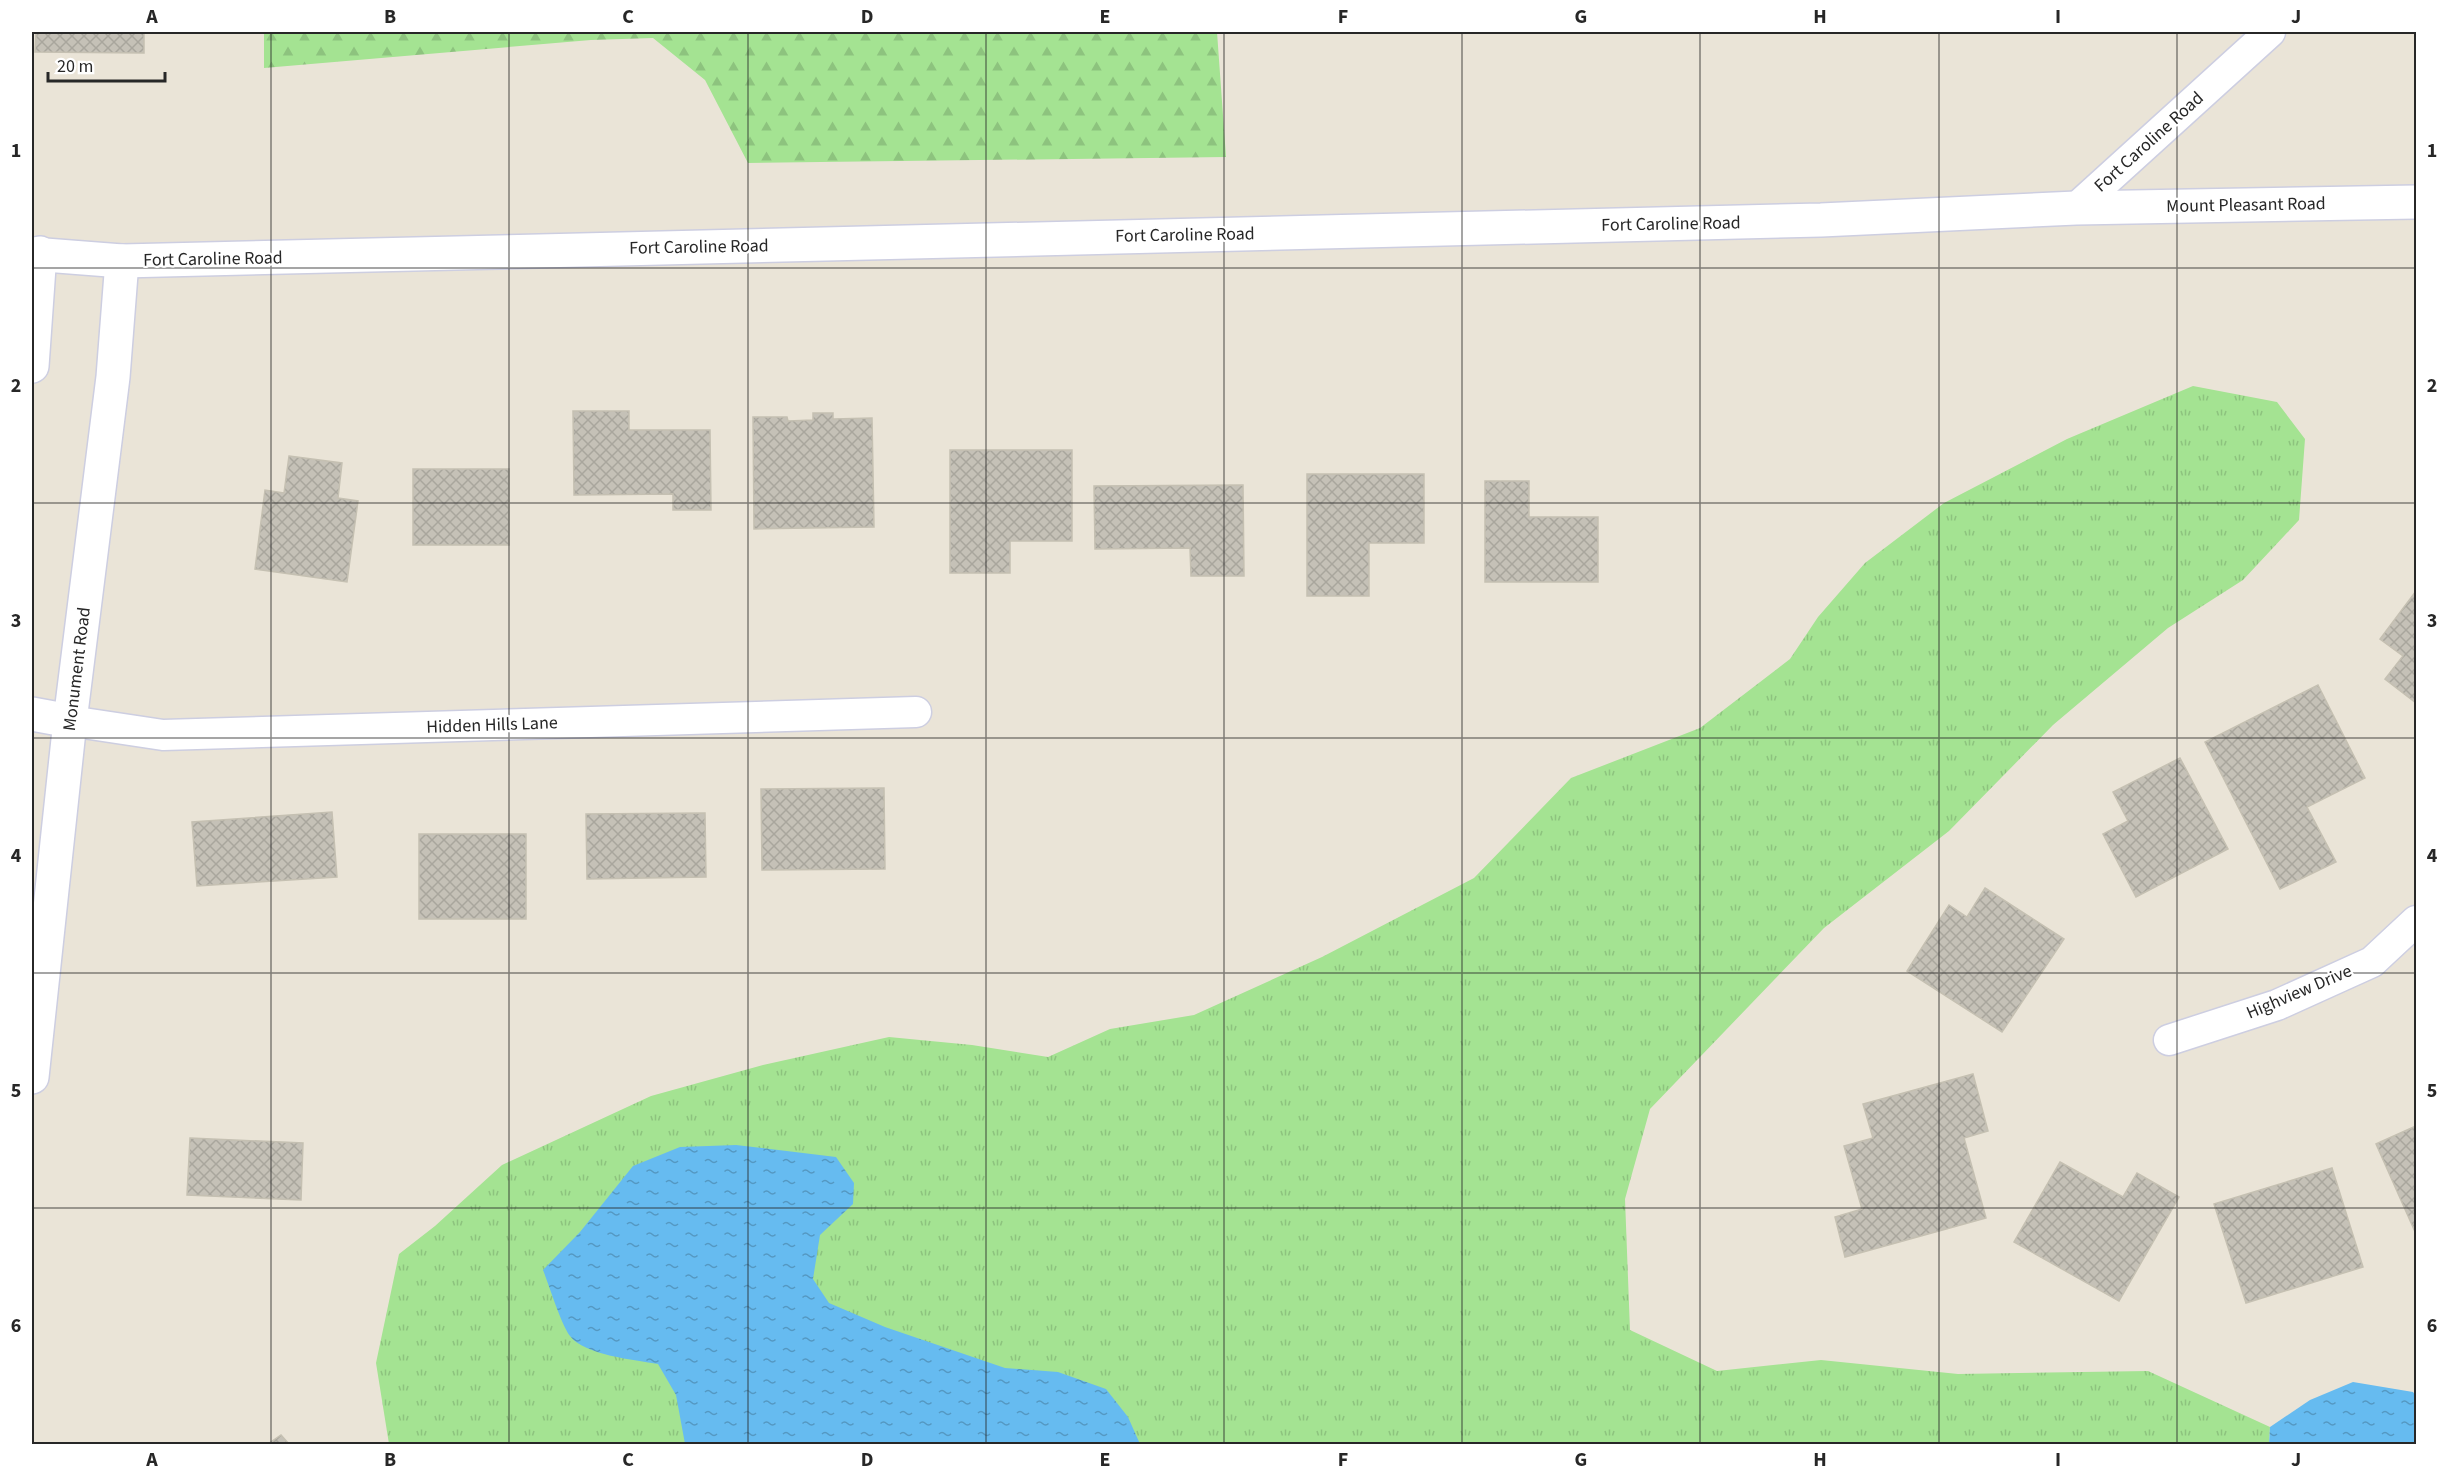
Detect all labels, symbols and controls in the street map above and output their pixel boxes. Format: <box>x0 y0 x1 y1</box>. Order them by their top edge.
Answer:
text: A <box>145 3 158 31</box>
text: B <box>384 3 396 31</box>
text: C <box>622 3 634 31</box>
text: D <box>861 3 873 31</box>
text: E <box>1100 3 1110 31</box>
text: F <box>1338 3 1348 31</box>
text: G <box>1575 3 1587 31</box>
text: H <box>1813 3 1827 31</box>
text: I <box>2055 3 2061 31</box>
text: J <box>2291 3 2301 31</box>
scale bar <box>48 45 165 83</box>
text: 20 m <box>57 54 93 79</box>
street label: Fort Caroline Road <box>2089 86 2209 198</box>
text: 1 <box>11 137 21 165</box>
text: 1 <box>2427 137 2437 165</box>
street label: Mount Pleasant Road <box>2166 191 2326 219</box>
street label: Fort Caroline Road <box>1601 210 1741 238</box>
street label: Fort Caroline Road <box>1115 221 1255 249</box>
street label: Fort Caroline Road <box>629 233 769 261</box>
street label: Fort Caroline Road <box>143 245 283 273</box>
text: 2 <box>11 372 21 400</box>
text: 2 <box>2427 372 2437 400</box>
street label: Monument Road <box>57 606 97 732</box>
text: 3 <box>11 607 21 635</box>
text: 3 <box>2427 607 2437 635</box>
street label: Hidden Hills Lane <box>426 710 558 740</box>
text: 4 <box>11 842 22 870</box>
text: 4 <box>2427 842 2438 870</box>
street label: Highview Drive <box>2242 958 2356 1025</box>
text: 5 <box>11 1077 21 1105</box>
text: 5 <box>2427 1077 2437 1105</box>
text: 6 <box>11 1312 21 1340</box>
text: 6 <box>2427 1312 2437 1340</box>
text: A <box>145 1446 158 1474</box>
text: B <box>384 1446 396 1474</box>
text: C <box>622 1446 634 1474</box>
text: D <box>861 1446 873 1474</box>
text: E <box>1100 1446 1110 1474</box>
text: F <box>1338 1446 1348 1474</box>
text: G <box>1575 1446 1587 1474</box>
text: H <box>1813 1446 1827 1474</box>
text: I <box>2055 1446 2061 1474</box>
text: J <box>2291 1446 2301 1474</box>

